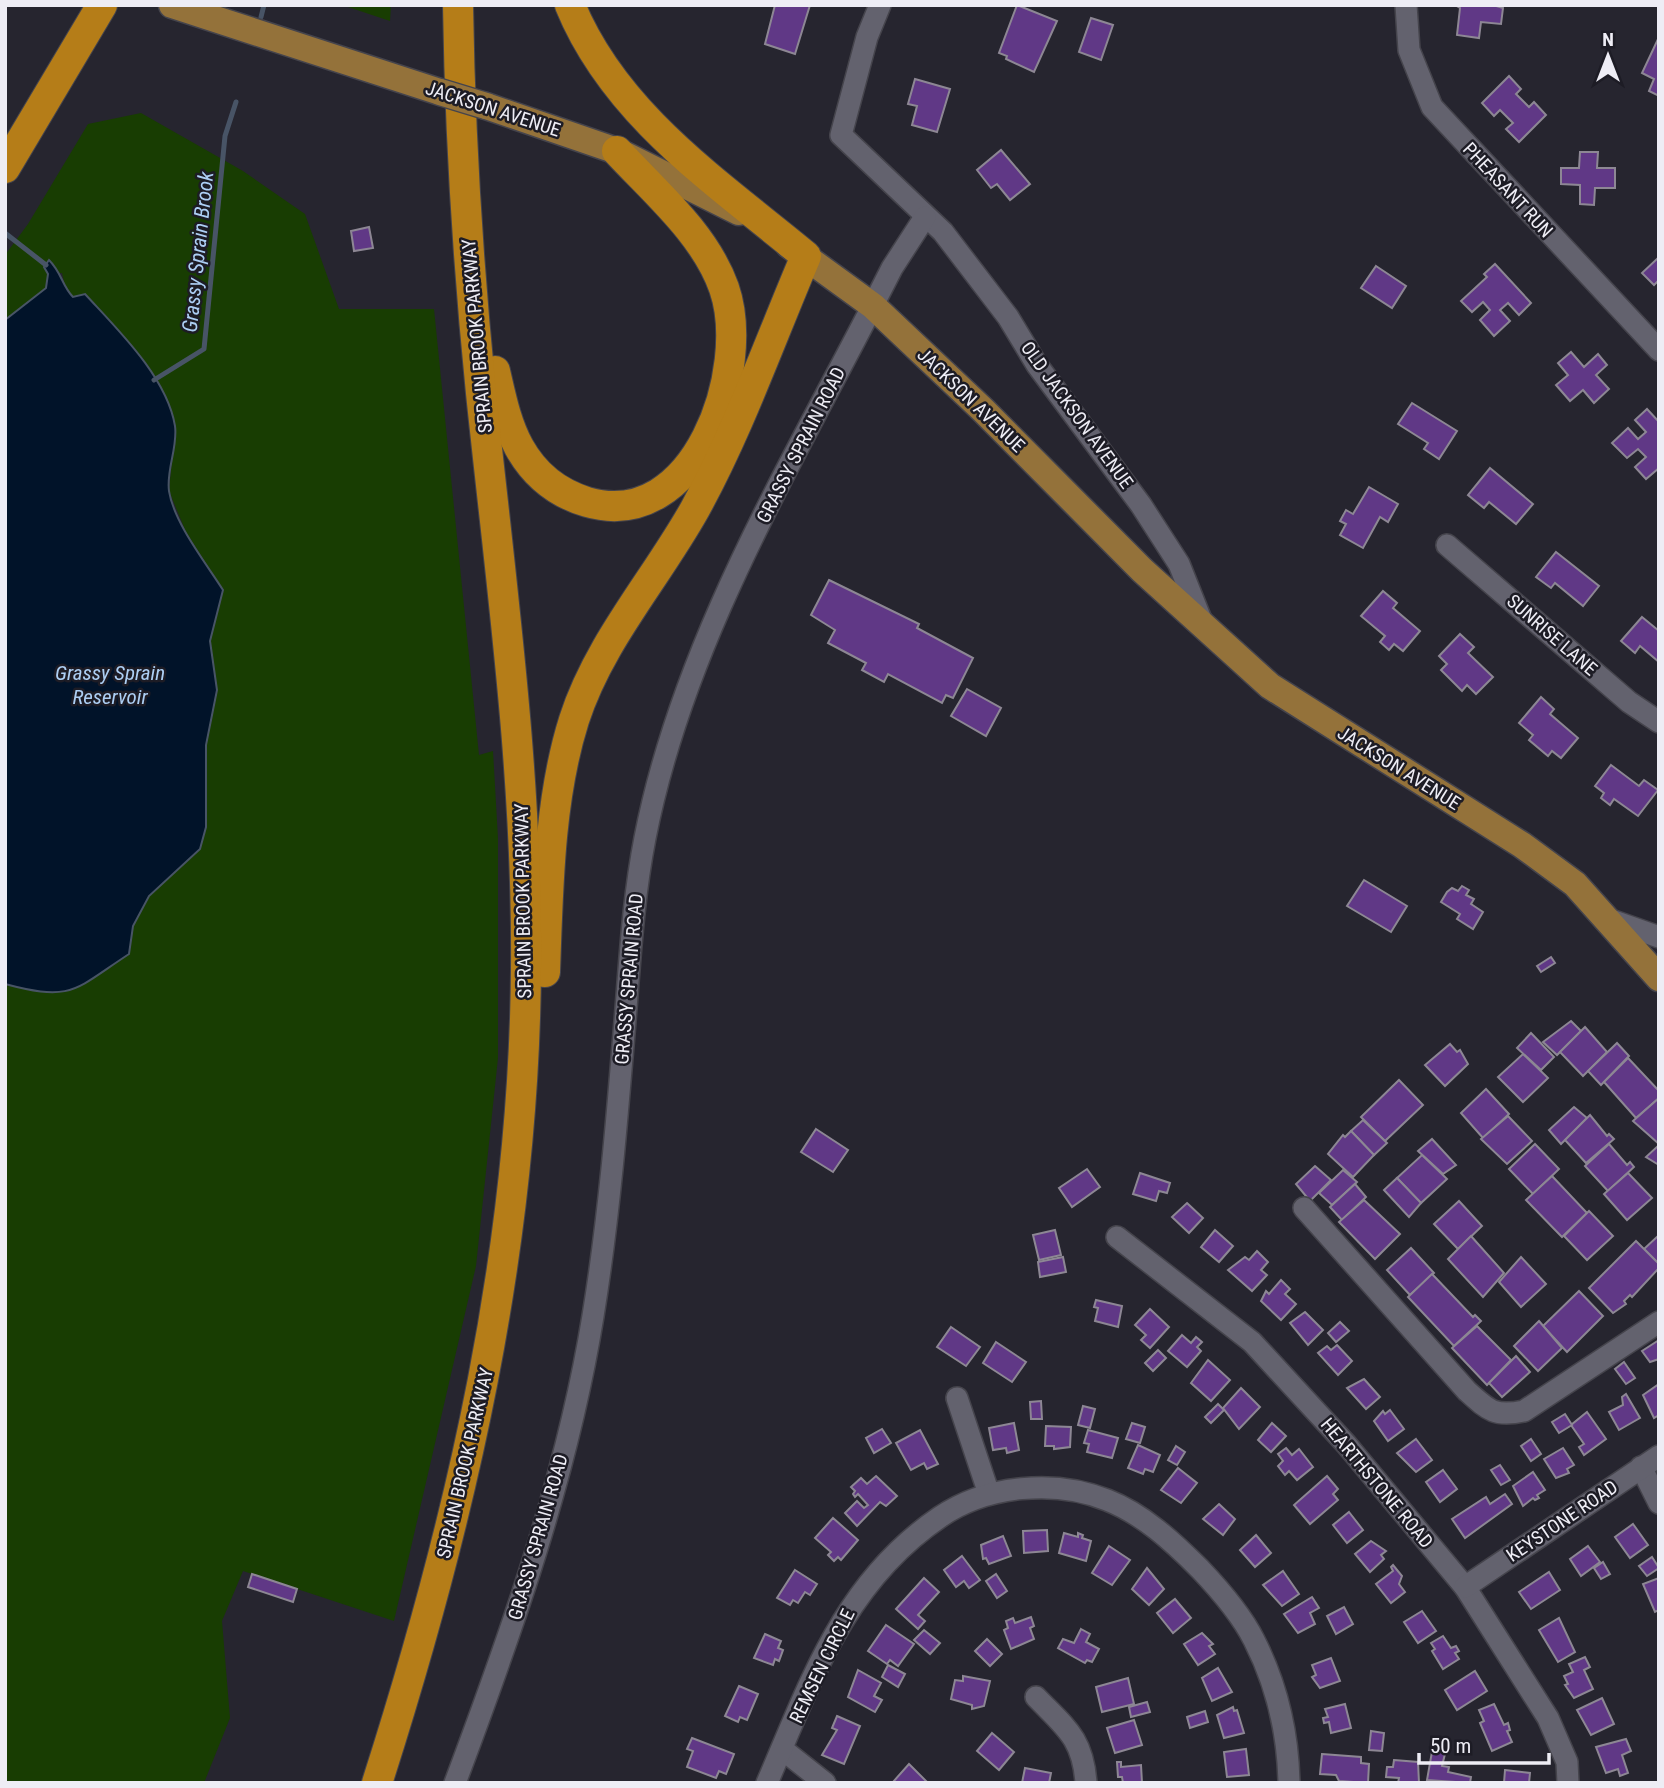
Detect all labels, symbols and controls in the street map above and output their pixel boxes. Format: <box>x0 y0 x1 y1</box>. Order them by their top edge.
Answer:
north arrow <box>1573 21 1643 91</box>
text: N <box>1602 28 1614 51</box>
street label: JACKSON AVENUE <box>423 76 563 142</box>
street label: PHEASANT RUN <box>1458 138 1558 242</box>
water label: Grassy Sprain Brook <box>178 170 218 334</box>
street label: SPRAIN BROOK PARKWAY <box>457 238 497 434</box>
street label: OLD JACKSON AVENUE <box>1016 337 1138 493</box>
street label: JACKSON AVENUE <box>912 343 1030 457</box>
street label: GRASSY SPRAIN ROAD <box>752 363 850 527</box>
street label: SUNRISE LANE <box>1502 590 1602 680</box>
water label: Grassy Sprain Reservoir <box>55 661 165 709</box>
street label: JACKSON AVENUE <box>1333 721 1465 815</box>
street label: SPRAIN BROOK PARKWAY <box>510 803 536 999</box>
street label: GRASSY SPRAIN ROAD <box>610 892 648 1066</box>
street label: SPRAIN BROOK PARKWAY <box>432 1365 498 1561</box>
street label: HEARTHSTONE ROAD <box>1316 1413 1438 1553</box>
street label: GRASSY SPRAIN ROAD <box>503 1451 573 1623</box>
street label: KEYSTONE ROAD <box>1502 1475 1622 1567</box>
street label: REMSEN CIRCLE <box>784 1605 860 1727</box>
scale bar <box>1419 1722 1548 1766</box>
text: 50 m <box>1430 1734 1471 1758</box>

